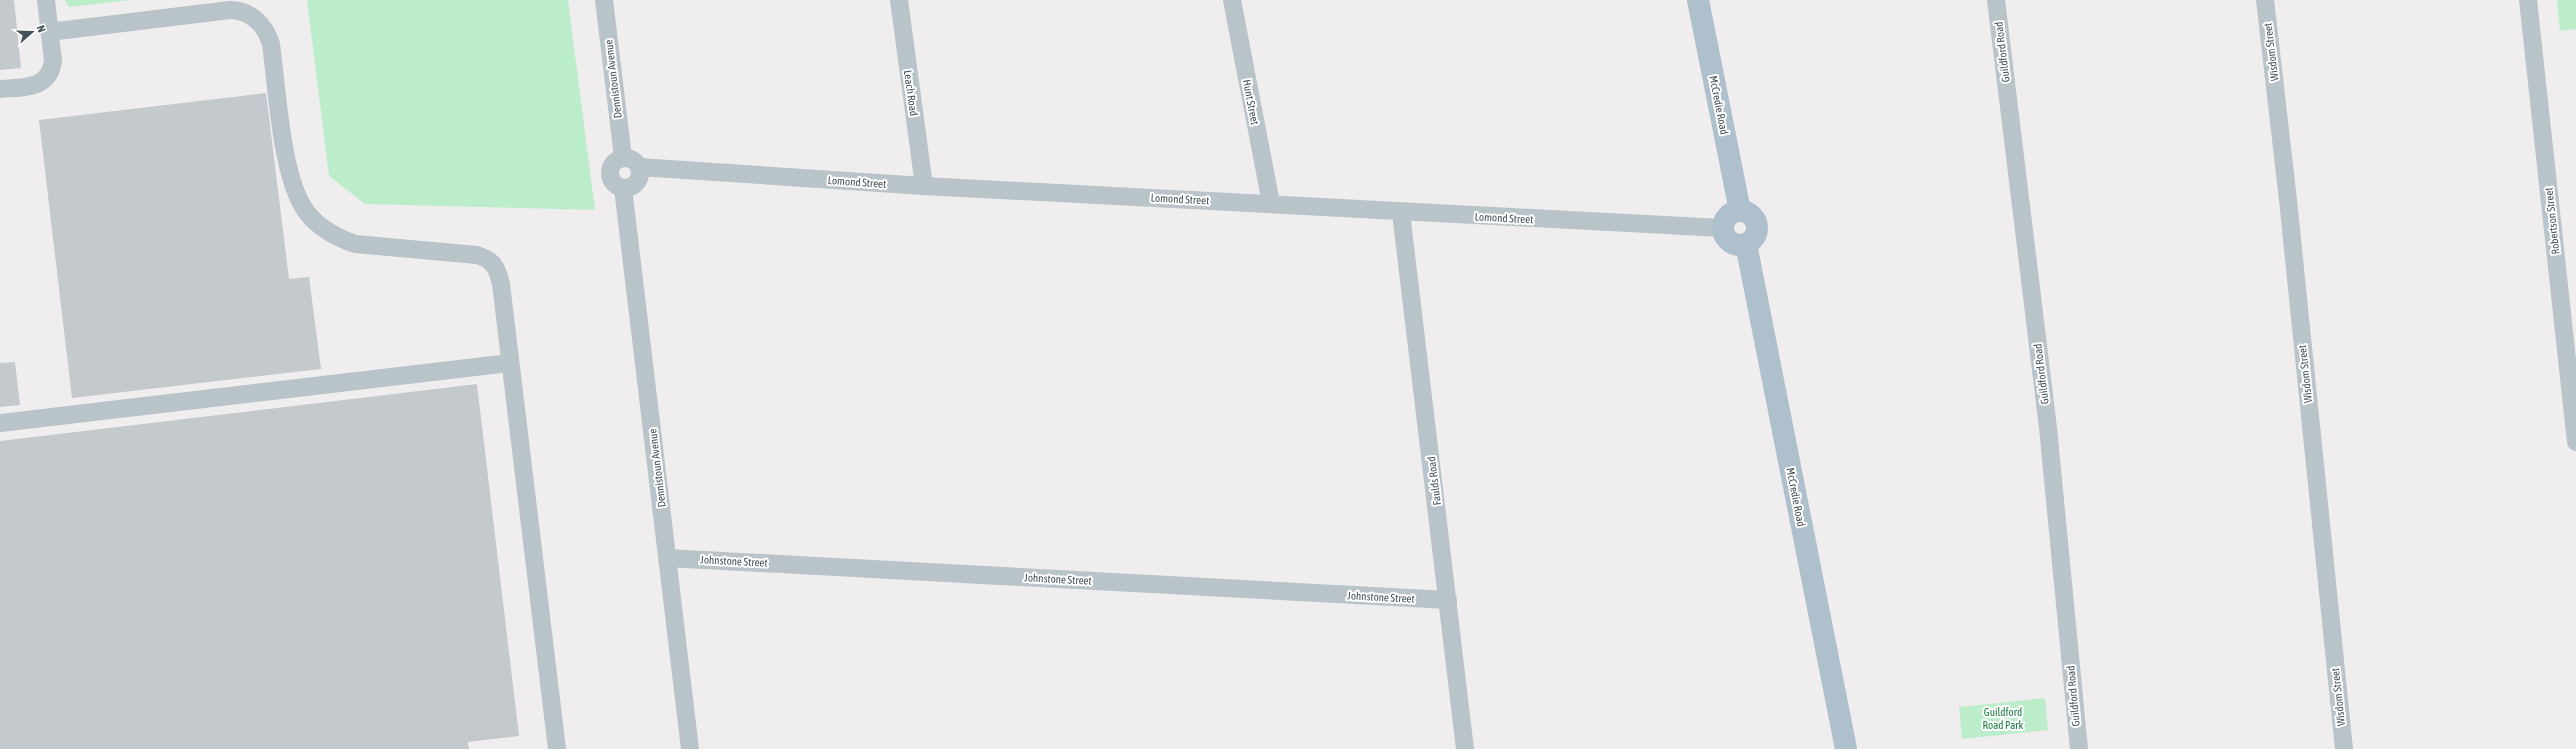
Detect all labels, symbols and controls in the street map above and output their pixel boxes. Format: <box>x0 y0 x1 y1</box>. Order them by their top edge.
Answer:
north arrow <box>12 12 52 52</box>
street label: Guildford Road <box>1992 21 2012 83</box>
street label: Wisdom Street <box>2261 22 2281 82</box>
text: N <box>35 23 48 34</box>
street label: Dennistoun Avenue <box>602 39 624 119</box>
street label: Leach Road <box>902 69 920 117</box>
street label: McCredie Road <box>1707 74 1731 136</box>
street label: Hunt Street <box>1241 78 1261 126</box>
street label: Lomond Street <box>827 174 887 190</box>
street label: Robertson Street <box>2543 187 2561 255</box>
street label: Lomond Street <box>1150 191 1210 207</box>
street label: Lomond Street <box>1474 210 1534 226</box>
street label: Guildford Road <box>2031 343 2051 405</box>
street label: Wisdom Street <box>2296 344 2314 404</box>
street label: Dennistoun Avenue <box>646 428 668 508</box>
street label: Faulds Road <box>1425 456 1443 506</box>
street label: McCredie Road <box>1784 466 1808 528</box>
street label: Johnstone Street <box>700 553 768 569</box>
street label: Johnstone Street <box>1024 571 1092 587</box>
street label: Johnstone Street <box>1347 589 1415 605</box>
street label: Guildford Road <box>2064 665 2082 727</box>
street label: Wisdom Street <box>2329 667 2347 727</box>
park label: Guildford Road Park <box>1983 706 2024 731</box>

